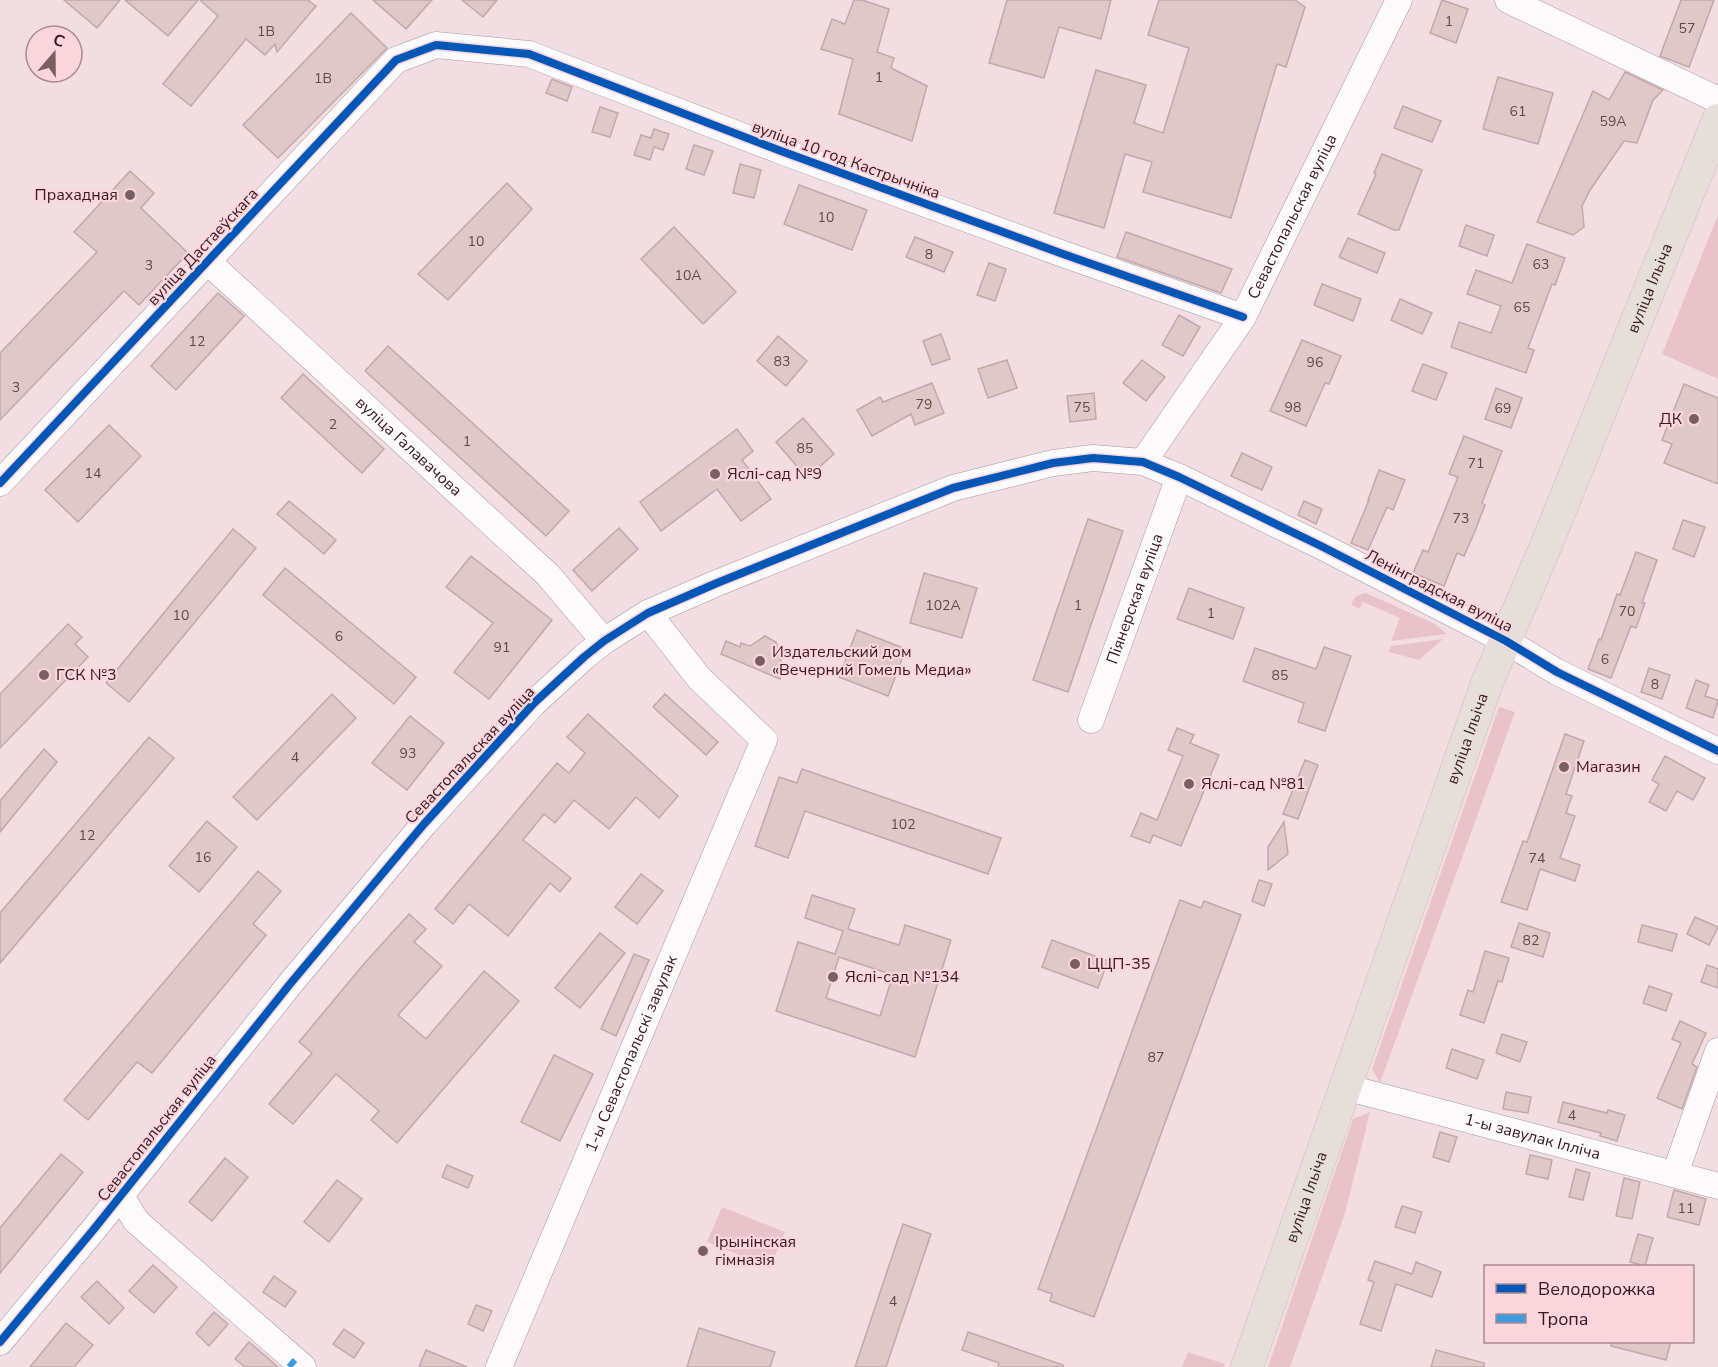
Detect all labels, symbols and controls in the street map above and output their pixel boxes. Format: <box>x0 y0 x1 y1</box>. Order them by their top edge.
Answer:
house number: 1 <box>1445 12 1453 31</box>
house number: 57 <box>1679 19 1695 38</box>
house number: 1В <box>257 22 275 41</box>
north arrow <box>24 24 84 84</box>
text: С <box>50 29 68 53</box>
house number: 1 <box>875 68 883 87</box>
house number: 1В <box>314 69 332 88</box>
house number: 61 <box>1510 102 1526 121</box>
house number: 59А <box>1599 112 1627 131</box>
street label: вуліца 10 год Кастрычніка <box>749 116 943 204</box>
street label: Севастопальская вуліца <box>1242 130 1342 303</box>
street label: вуліца Дастаеўскага <box>143 183 263 311</box>
place label: Прахадная <box>35 184 118 206</box>
marker: Прахадная <box>123 188 137 202</box>
house number: 10 <box>818 208 834 227</box>
house number: 10 <box>468 232 484 251</box>
street label: вуліца Ільіча <box>1622 240 1678 337</box>
house number: 8 <box>925 245 933 264</box>
house number: 63 <box>1533 255 1549 274</box>
house number: 3 <box>145 256 153 275</box>
house number: 10А <box>674 266 702 285</box>
house number: 65 <box>1514 298 1530 317</box>
house number: 12 <box>189 332 205 351</box>
house number: 83 <box>774 352 790 371</box>
house number: 96 <box>1307 353 1323 372</box>
house number: 3 <box>12 378 20 397</box>
street label: вуліца Галавачова <box>350 392 467 501</box>
house number: 79 <box>916 395 932 414</box>
house number: 75 <box>1074 398 1090 417</box>
house number: 98 <box>1285 398 1301 417</box>
house number: 69 <box>1495 399 1511 418</box>
place label: ДК <box>1659 408 1683 430</box>
marker: ДК <box>1687 412 1701 426</box>
house number: 2 <box>329 415 337 434</box>
house number: 1 <box>463 432 471 451</box>
house number: 85 <box>797 439 813 458</box>
house number: 71 <box>1468 454 1484 473</box>
place label: Яслі-сад №9 <box>727 463 822 485</box>
house number: 14 <box>85 464 101 483</box>
marker: Яслі-сад №9 <box>708 467 722 481</box>
house number: 73 <box>1453 509 1469 528</box>
street label: Піянерская вуліца <box>1101 530 1169 667</box>
street label: Ленінградская вуліца <box>1361 544 1517 638</box>
house number: 102А <box>925 596 961 615</box>
house number: 1 <box>1074 596 1082 615</box>
house number: 70 <box>1619 602 1635 621</box>
house number: 1 <box>1207 604 1215 623</box>
house number: 10 <box>173 606 189 625</box>
house number: 6 <box>335 627 343 646</box>
house number: 91 <box>494 638 510 657</box>
place label: Издательский дом «Вечерний Гомель Медиа» <box>772 641 972 681</box>
house number: 6 <box>1601 650 1609 669</box>
marker: Издательский дом «Вечерний Гомель Медиа» <box>753 654 767 668</box>
place label: ГСК №3 <box>56 664 117 686</box>
house number: 85 <box>1272 666 1288 685</box>
marker: ГСК №3 <box>37 668 51 682</box>
house number: 8 <box>1651 675 1659 694</box>
street label: Севастопальская вуліца <box>400 681 540 829</box>
street label: вуліца Ільіча <box>1441 690 1494 787</box>
house number: 93 <box>400 744 416 763</box>
house number: 4 <box>291 748 299 767</box>
place label: Магазин <box>1576 756 1641 778</box>
marker: Магазин <box>1557 760 1571 774</box>
place label: Яслі-сад №81 <box>1201 773 1306 795</box>
marker: Яслі-сад №81 <box>1182 777 1196 791</box>
house number: 102 <box>890 815 916 834</box>
house number: 12 <box>79 826 95 845</box>
house number: 16 <box>195 848 211 867</box>
house number: 74 <box>1529 849 1545 868</box>
house number: 82 <box>1523 931 1539 950</box>
street label: 1-ы Севастопальскі завулак <box>580 951 683 1156</box>
place label: ЦЦП-35 <box>1087 953 1150 975</box>
marker: ЦЦП-35 <box>1068 957 1082 971</box>
place label: Яслі-сад №134 <box>845 966 960 988</box>
marker: Яслі-сад №134 <box>826 970 840 984</box>
house number: 87 <box>1148 1048 1164 1067</box>
street label: Севастопальская вуліца <box>93 1050 221 1206</box>
house number: 4 <box>1568 1106 1576 1125</box>
street label: 1-ы завулак Ілліча <box>1462 1108 1603 1165</box>
street label: вуліца Ільіча <box>1280 1149 1333 1246</box>
house number: 11 <box>1678 1199 1694 1218</box>
place label: Ірынінская гімназія <box>715 1231 796 1271</box>
marker: Ірынінская гімназія <box>696 1244 710 1258</box>
legend <box>1484 1265 1694 1343</box>
text: Велодорожка <box>1538 1277 1655 1301</box>
house number: 4 <box>889 1292 897 1311</box>
text: Тропа <box>1538 1307 1589 1331</box>

